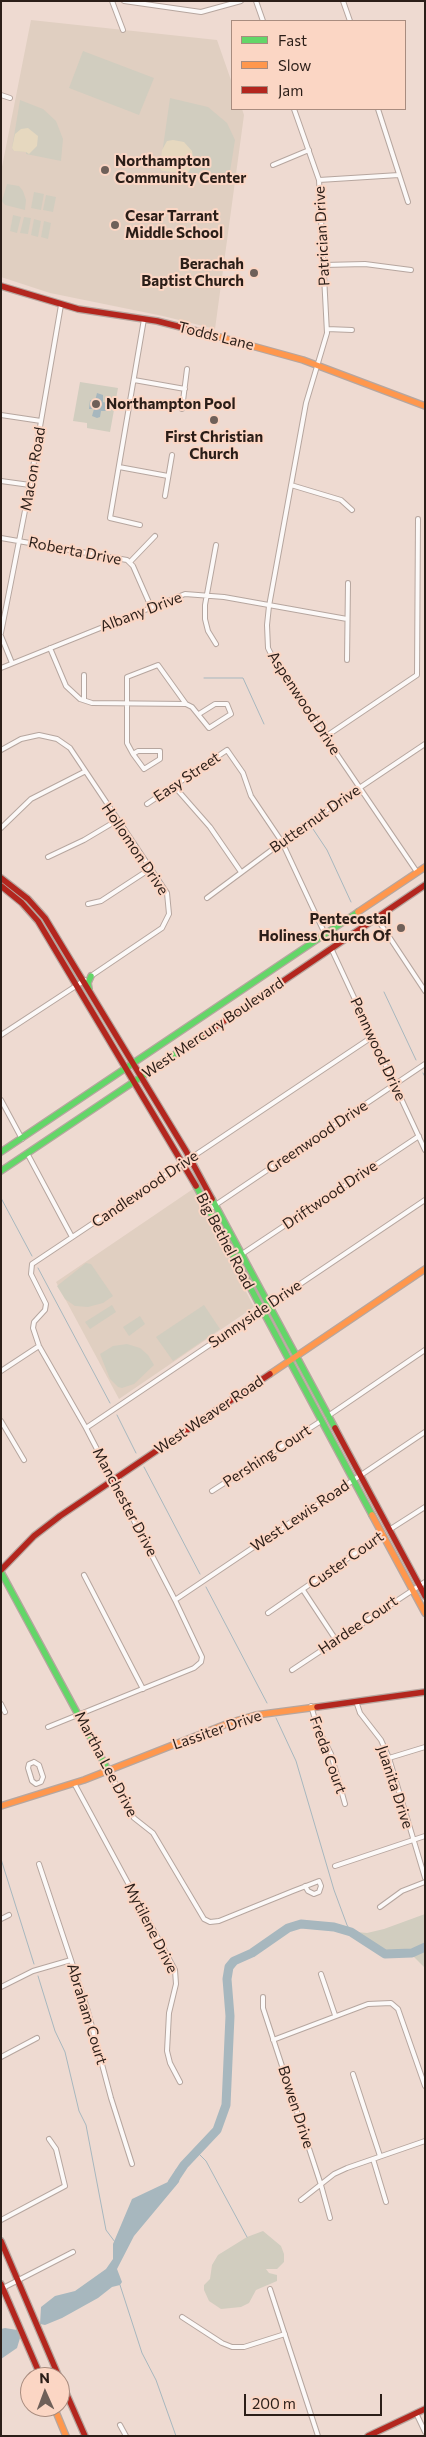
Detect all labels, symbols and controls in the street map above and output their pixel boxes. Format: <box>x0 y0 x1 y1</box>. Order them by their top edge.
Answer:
legend <box>231 20 406 110</box>
text: Fast <box>278 31 307 49</box>
text: Slow <box>278 56 311 74</box>
text: Jam <box>278 81 303 99</box>
place label: Northampton Community Center <box>115 152 246 187</box>
marker: Northampton Community Center <box>99 164 111 176</box>
street label: Patrician Drive <box>310 186 334 286</box>
place label: Cesar Tarrant Middle School <box>125 207 223 242</box>
marker: Cesar Tarrant Middle School <box>109 219 121 231</box>
place label: Berachah Baptist Church <box>141 255 244 290</box>
marker: Berachah Baptist Church <box>248 267 260 279</box>
street label: Todds Lane <box>176 318 256 354</box>
place label: Northampton Pool <box>106 395 236 413</box>
marker: Northampton Pool <box>90 398 102 410</box>
marker: First Christian Church <box>208 414 220 426</box>
street label: Macon Road <box>17 426 49 512</box>
place label: First Christian Church <box>165 428 263 463</box>
street label: Roberta Drive <box>27 533 123 569</box>
street label: Albany Drive <box>98 588 184 636</box>
street label: Aspenwood Drive <box>264 648 344 758</box>
street label: Easy Street <box>150 748 224 806</box>
street label: Butternut Drive <box>266 781 364 857</box>
street label: Hollomon Drive <box>98 800 172 898</box>
place label: Pentecostal Holiness Church Of <box>259 910 391 945</box>
marker: Pentecostal Holiness Church Of <box>395 922 407 934</box>
street label: West Mercury Boulevard <box>139 974 287 1082</box>
street label: Pennwood Drive <box>346 995 410 1103</box>
street label: Greenwood Drive <box>263 1096 371 1178</box>
street label: Candlewood Drive <box>88 1147 202 1231</box>
street label: Driftwood Drive <box>279 1157 381 1233</box>
street label: Big Bethel Road <box>192 1190 258 1292</box>
street label: Sunnyside Drive <box>205 1276 305 1352</box>
street label: West Weaver Road <box>151 1372 267 1458</box>
street label: Pershing Court <box>220 1421 314 1491</box>
street label: Manchester Drive <box>89 1445 161 1559</box>
street label: West Lewis Road <box>247 1476 353 1556</box>
street label: Custer Court <box>305 1527 387 1593</box>
street label: Hardee Court <box>315 1592 401 1658</box>
street label: Lassiter Drive <box>170 1706 264 1754</box>
street label: Martha Lee Drive <box>71 1708 141 1820</box>
street label: Freda Court <box>306 1714 350 1796</box>
street label: Juanita Drive <box>373 1743 417 1831</box>
street label: Mytilene Drive <box>121 1880 181 1976</box>
street label: Abraham Court <box>63 1961 111 2067</box>
street label: Bowen Drive <box>274 2063 318 2151</box>
north arrow <box>20 2367 70 2417</box>
text: N <box>39 2369 50 2386</box>
scale bar <box>246 2384 384 2416</box>
text: 200 m <box>252 2394 296 2412</box>

